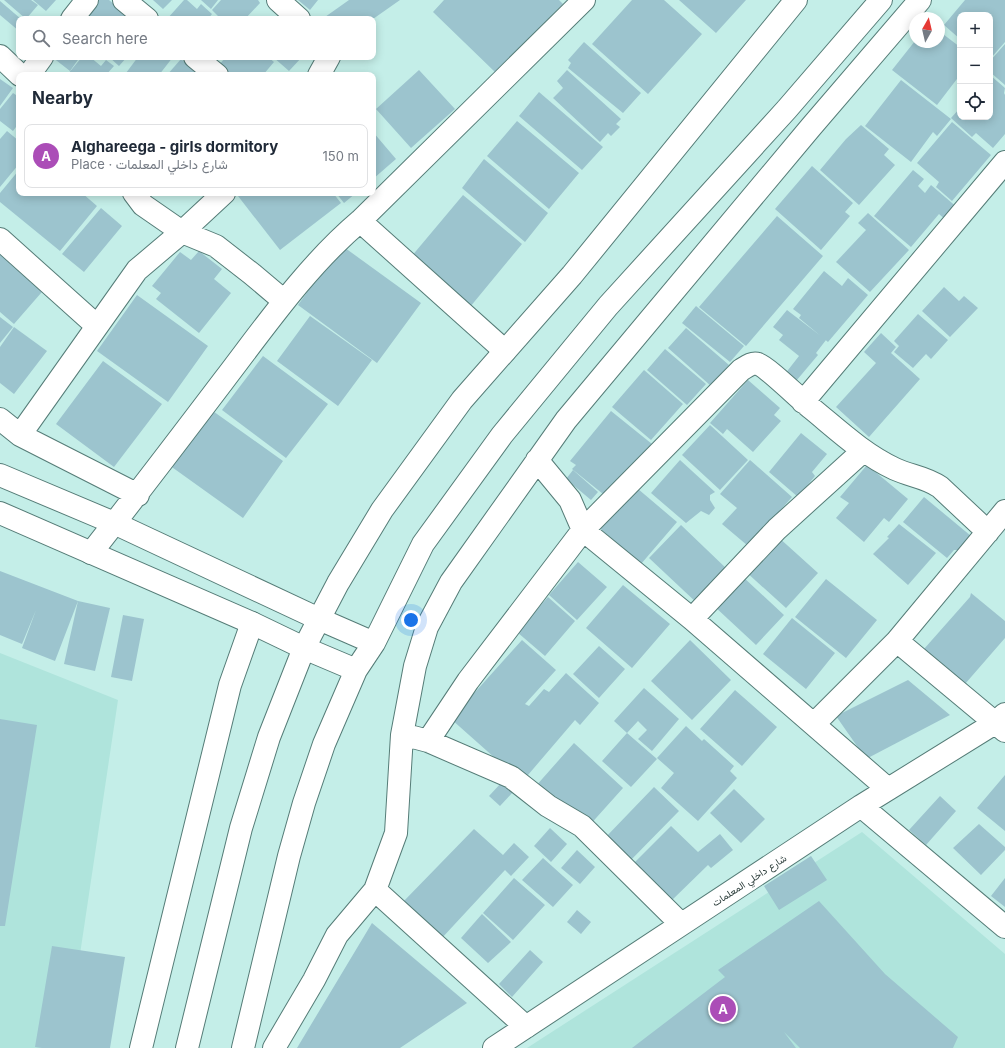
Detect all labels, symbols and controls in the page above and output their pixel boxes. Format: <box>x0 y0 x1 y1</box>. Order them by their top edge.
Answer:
north arrow <box>909 12 945 48</box>
map controls <box>957 12 993 120</box>
button: + <box>957 12 993 48</box>
search box <box>16 16 376 60</box>
icon: search <box>30 27 52 49</box>
text: Search here <box>62 29 148 48</box>
button: − <box>957 48 993 84</box>
button: locate <box>957 84 993 120</box>
text: Nearby <box>32 88 93 108</box>
text: Alghareega - girls dormitory <box>71 137 278 156</box>
text: A <box>41 148 51 164</box>
text: 150 m <box>323 148 359 164</box>
text: Place · شارع داخلي المعلمات <box>71 156 228 172</box>
your location <box>401 610 421 630</box>
street label: شارع داخلي المعلمات <box>710 851 790 911</box>
pin: A <box>710 994 736 1024</box>

